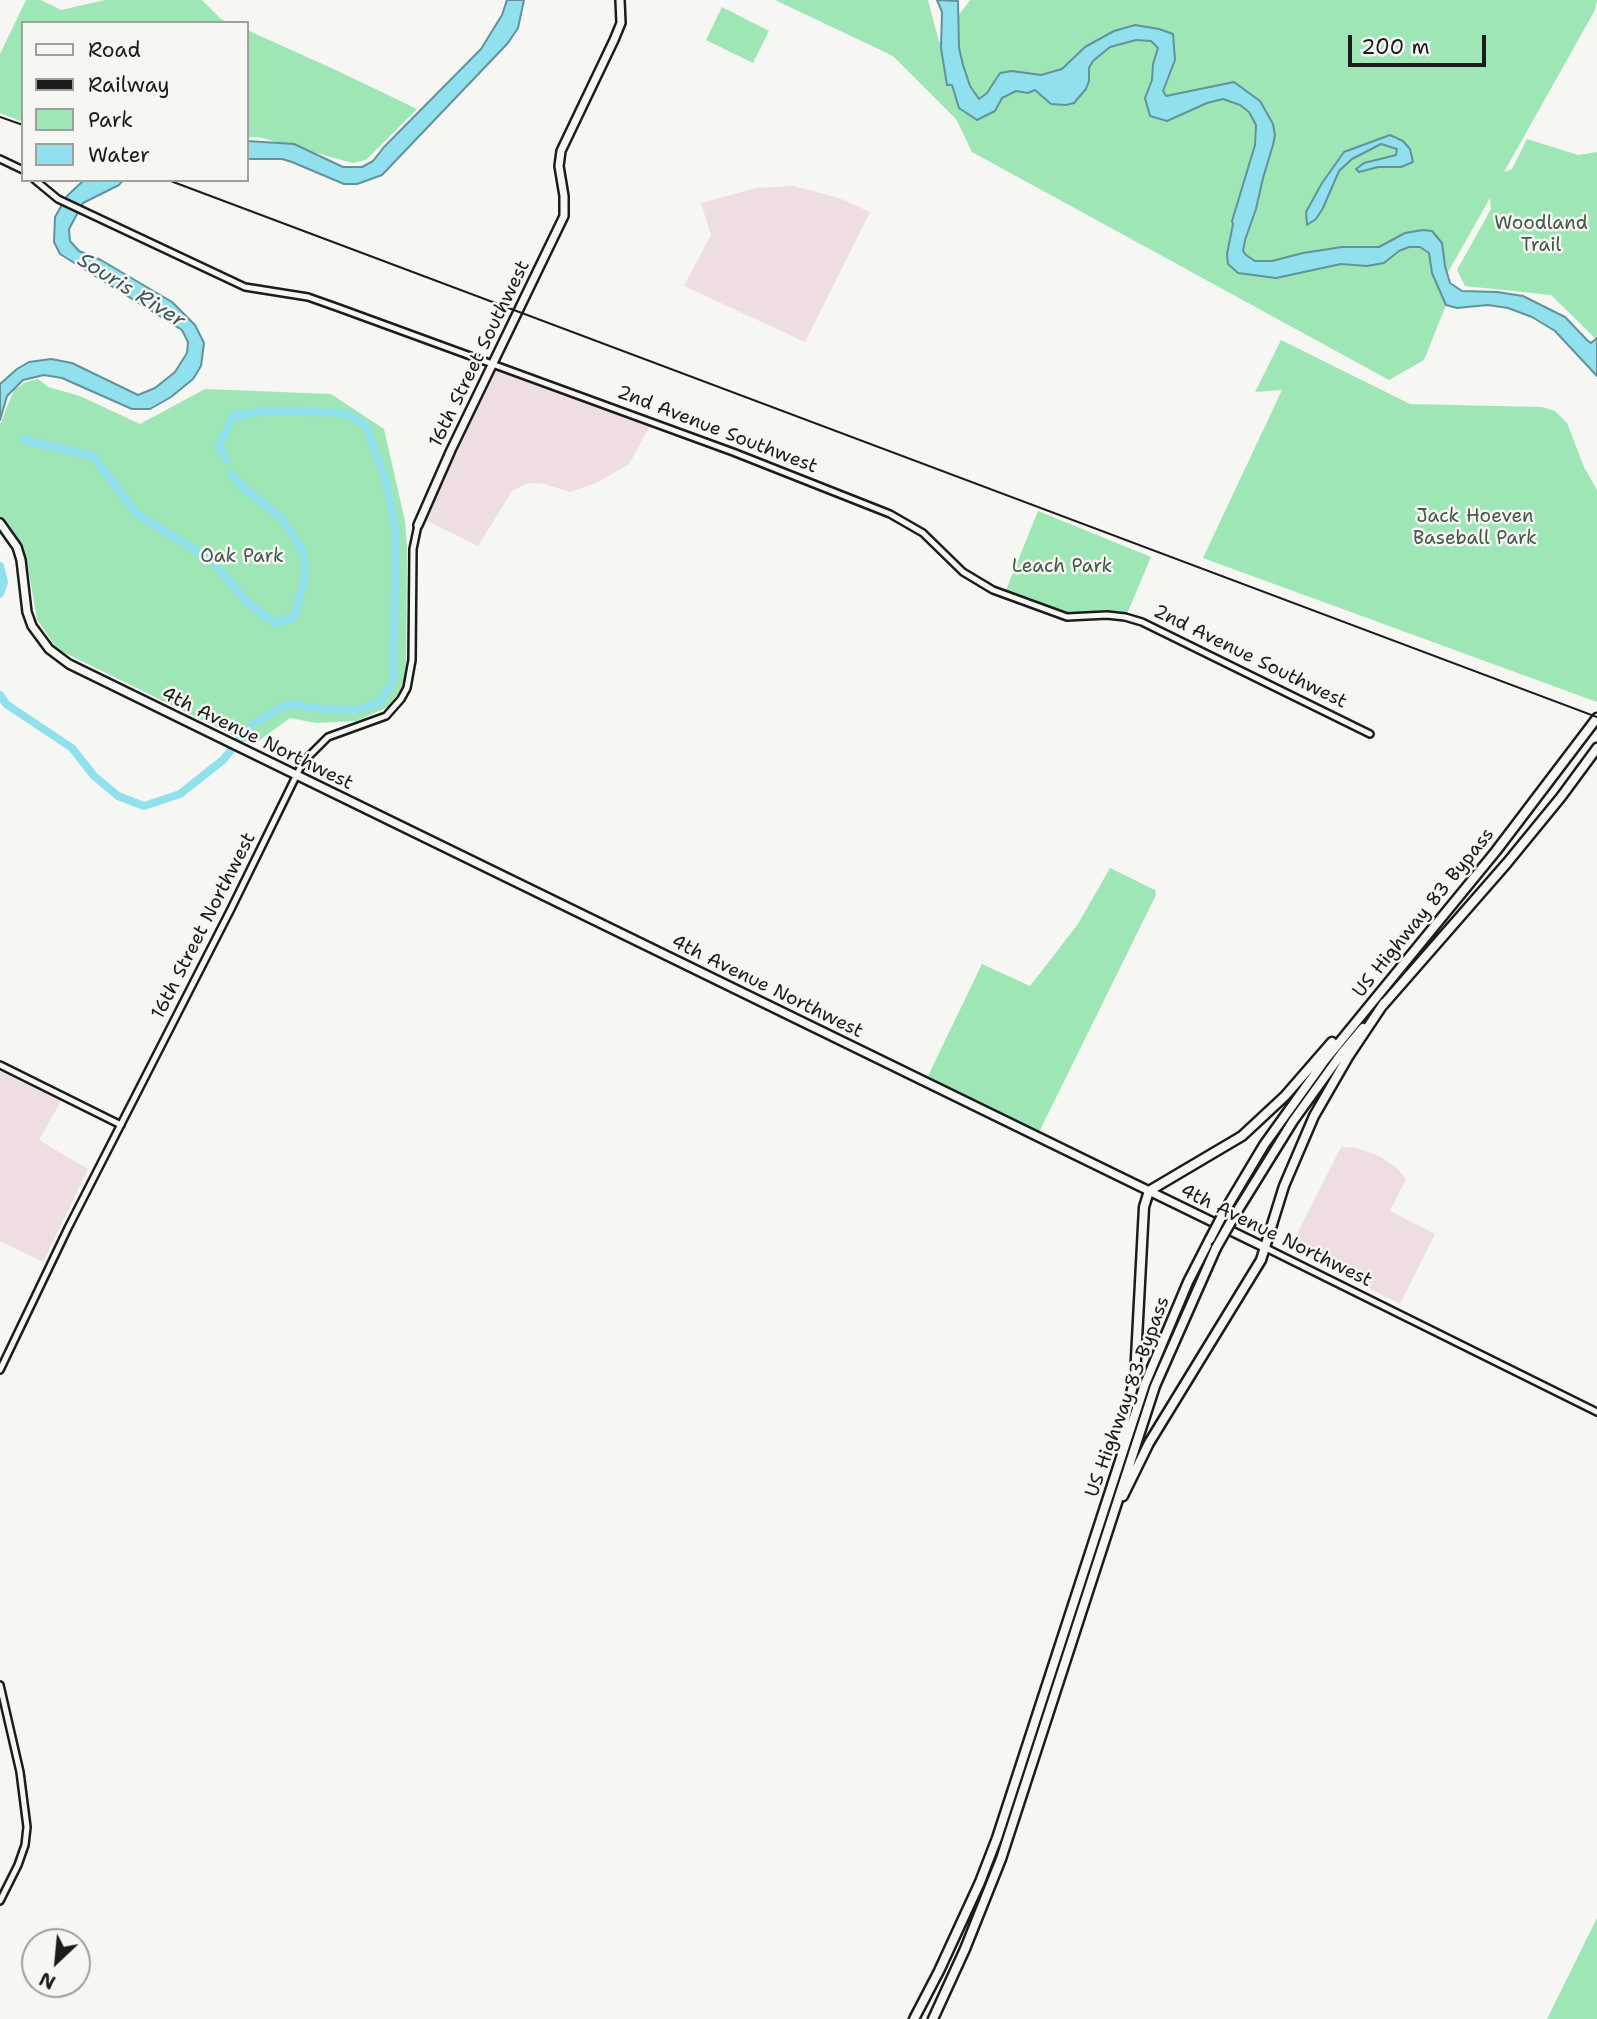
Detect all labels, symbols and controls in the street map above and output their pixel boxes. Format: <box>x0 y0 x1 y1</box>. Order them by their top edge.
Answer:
legend <box>21 21 248 182</box>
scale bar <box>1352 21 1490 65</box>
text: 200 m <box>1361 33 1430 61</box>
text: Road <box>88 36 141 64</box>
text: Railway <box>88 71 170 99</box>
text: Park <box>88 106 133 134</box>
text: Water <box>88 141 150 169</box>
park label: Woodland Trail <box>1494 213 1588 257</box>
water label: Souris River <box>72 248 190 334</box>
street label: 16th Street Southwest <box>425 257 535 451</box>
street label: 2nd Avenue Southwest <box>614 381 820 479</box>
park label: Jack Hoeven Baseball Park <box>1413 506 1537 550</box>
park label: Oak Park <box>200 546 284 568</box>
park label: Leach Park <box>1012 556 1112 578</box>
street label: 2nd Avenue Southwest <box>1150 600 1350 714</box>
street label: 4th Avenue Northwest <box>157 683 357 795</box>
street label: US Highway 83 Bypass <box>1349 824 1499 1002</box>
street label: 16th Street Northwest <box>147 829 261 1023</box>
street label: 4th Avenue Northwest <box>667 931 867 1043</box>
street label: 4th Avenue Northwest <box>1176 1180 1376 1292</box>
street label: US Highway 83 Bypass <box>1081 1294 1175 1500</box>
north arrow <box>21 1928 91 1998</box>
text: N <box>35 1966 60 1995</box>

